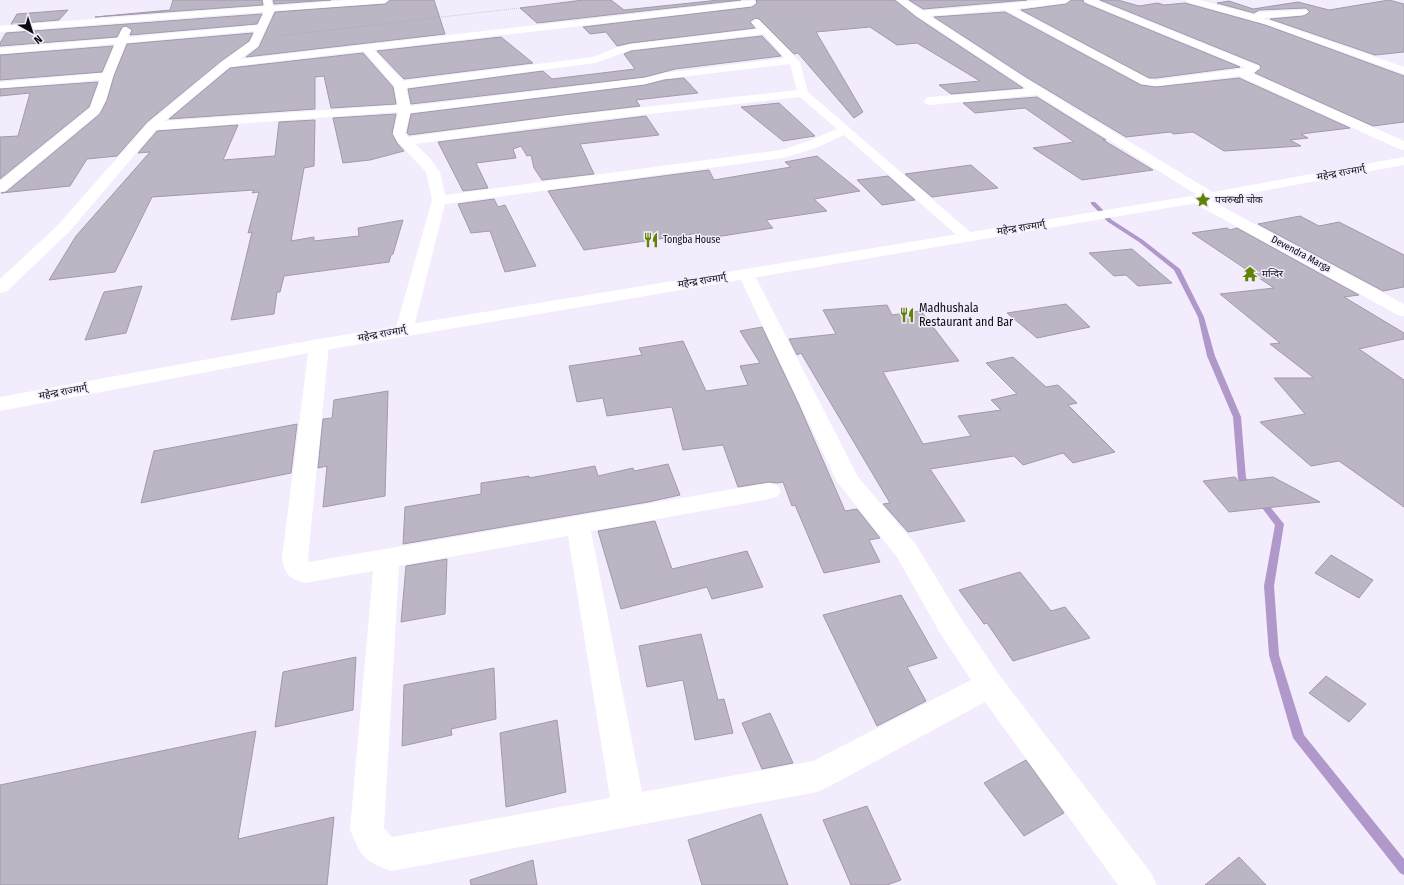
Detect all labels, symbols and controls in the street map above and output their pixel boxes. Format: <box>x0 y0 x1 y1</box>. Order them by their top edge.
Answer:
north arrow <box>12 12 52 52</box>
text: N <box>31 32 45 47</box>
street label: महेन्द्र राज्मार्ग् <box>1316 163 1368 183</box>
place icon: पचरुखी चोक <box>1194 191 1212 209</box>
place label: पचरुखी चोक <box>1215 194 1263 206</box>
street label: महेन्द्र राज्मार्ग् <box>996 218 1048 238</box>
restaurant icon: Tongba House <box>642 231 660 249</box>
street label: Devendra Marga <box>1269 233 1333 275</box>
place label: Tongba House <box>663 234 721 246</box>
temple icon: मन्दिर <box>1241 265 1259 283</box>
place label: मन्दिर <box>1262 268 1284 280</box>
street label: महेन्द्र राज्मार्ग् <box>677 271 729 291</box>
place label: Madhushala Restaurant and Bar <box>919 301 1014 329</box>
restaurant icon: Madhushala Restaurant and Bar <box>898 306 916 324</box>
street label: महेन्द्र राज्मार्ग् <box>357 324 409 344</box>
street label: महेन्द्र राज्मार्ग् <box>38 382 90 402</box>

